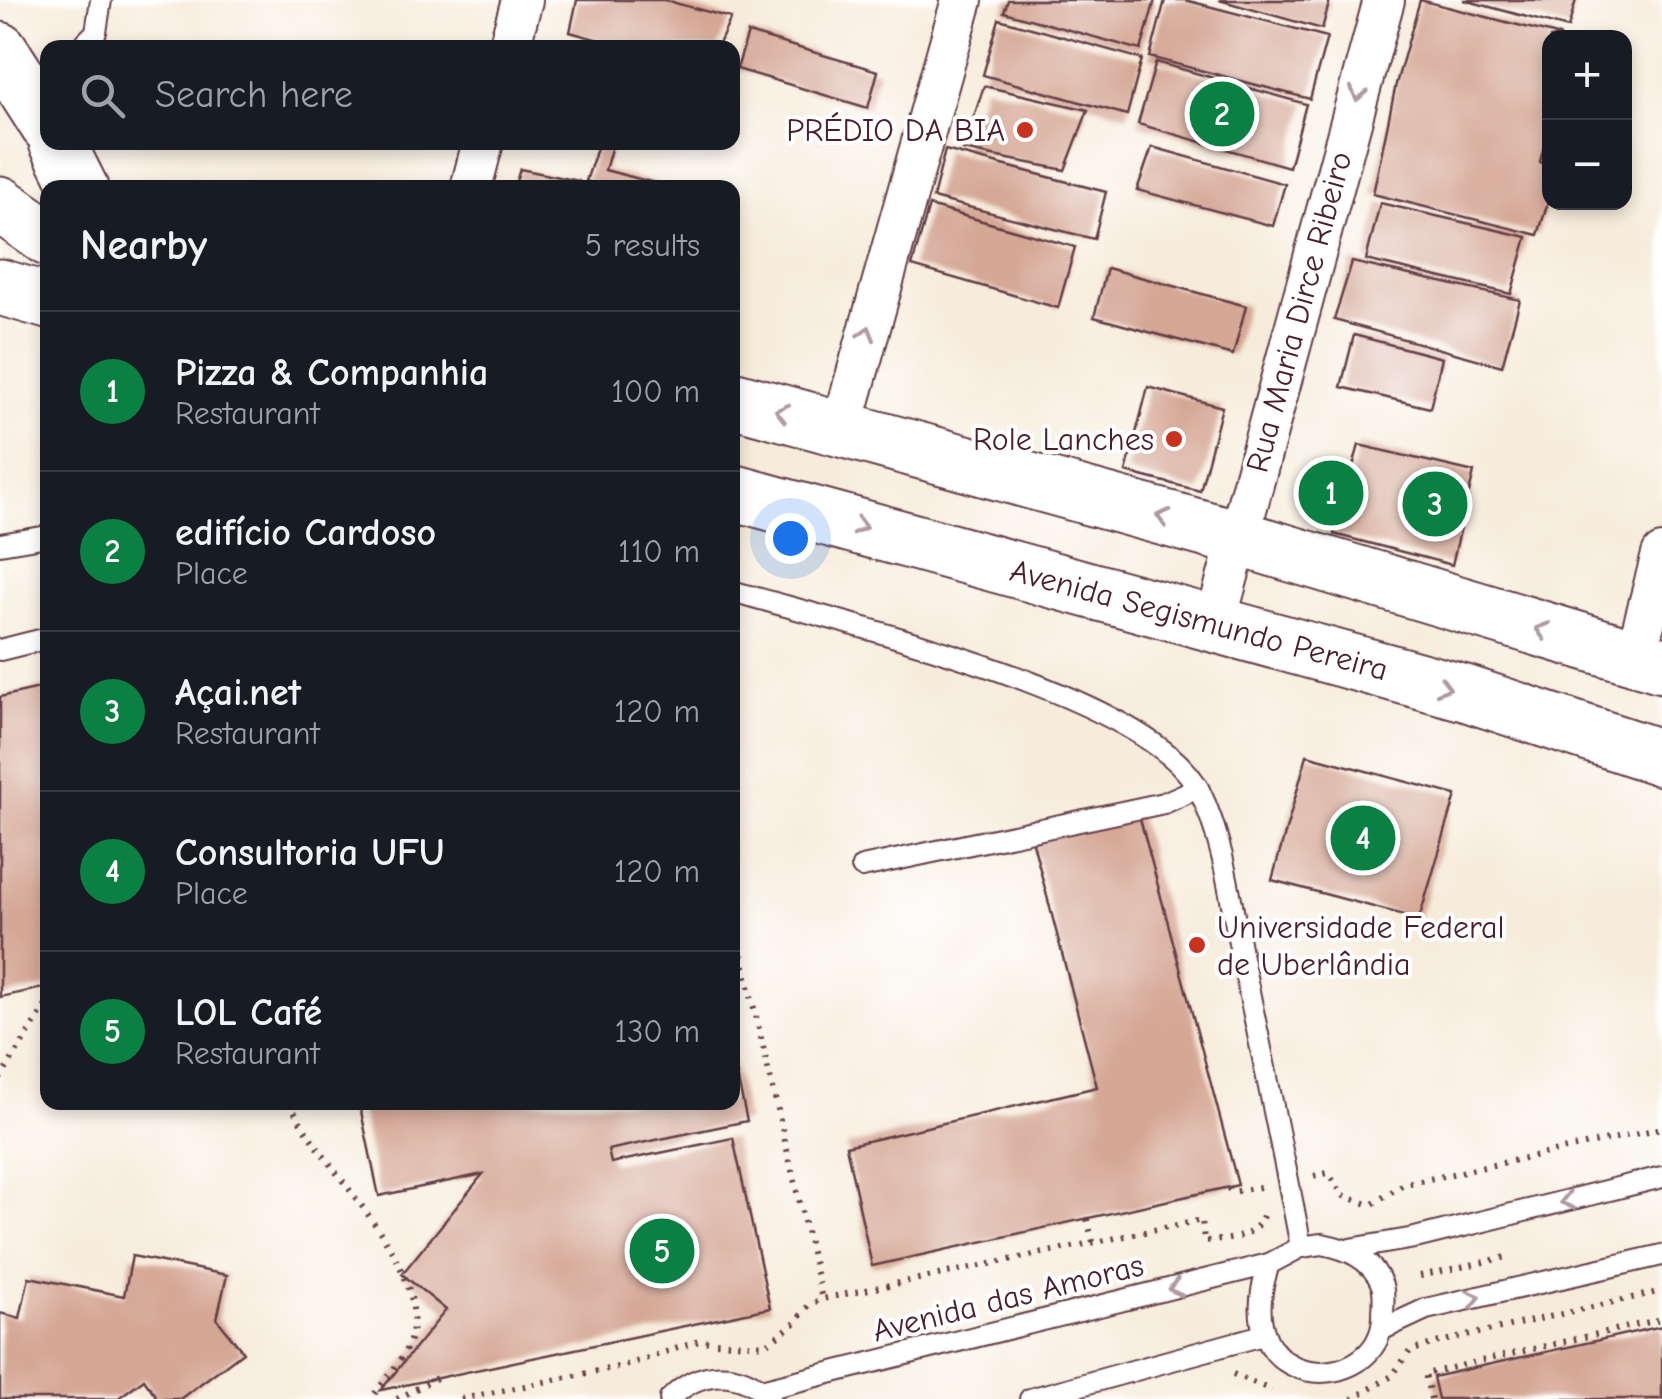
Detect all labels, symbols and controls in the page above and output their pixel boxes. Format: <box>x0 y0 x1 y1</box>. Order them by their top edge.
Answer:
map controls <box>1542 30 1632 210</box>
button: + <box>1542 30 1632 120</box>
search box <box>40 40 740 150</box>
icon: search <box>75 68 130 123</box>
text: Search here <box>155 73 353 117</box>
pin: 2 <box>1190 76 1254 152</box>
one-way arrow <box>1349 85 1370 102</box>
place label: PRÉDIO DA BIA <box>786 112 1005 149</box>
marker: PRÉDIO DA BIA <box>1014 119 1036 141</box>
button: − <box>1542 120 1632 210</box>
street label: Rua Maria Dirce Ribeiro <box>1238 148 1360 476</box>
text: Nearby <box>80 221 207 270</box>
text: 5 results <box>585 227 700 264</box>
one-way arrow <box>855 325 876 342</box>
text: Pizza & Companhia <box>175 351 488 395</box>
text: 1 <box>106 373 119 410</box>
text: 100 m <box>611 373 700 410</box>
text: Restaurant <box>175 395 320 432</box>
one-way arrow <box>774 403 791 424</box>
place label: Role Lanches <box>973 421 1154 458</box>
marker: Role Lanches <box>1163 428 1185 450</box>
pin: 1 <box>1298 456 1364 530</box>
pin: 3 <box>1402 466 1468 542</box>
one-way arrow <box>1155 508 1172 529</box>
text: edifício Cardoso <box>175 511 436 555</box>
your location <box>765 513 816 564</box>
one-way arrow <box>851 515 869 536</box>
text: 2 <box>105 533 120 570</box>
text: 110 m <box>618 533 700 570</box>
street label: Avenida Segismundo Pereira <box>1006 552 1392 688</box>
text: Place <box>175 555 248 592</box>
one-way arrow <box>1534 621 1551 642</box>
text: Açai.net <box>175 671 301 715</box>
one-way arrow <box>1435 676 1452 697</box>
text: 3 <box>105 693 120 730</box>
text: 120 m <box>614 693 700 730</box>
text: Restaurant <box>175 715 320 752</box>
pin: 4 <box>1330 800 1396 876</box>
text: Consultoria UFU <box>175 831 444 875</box>
text: 4 <box>105 853 120 890</box>
text: 120 m <box>614 853 700 890</box>
text: Place <box>175 875 248 912</box>
place label: Universidade Federal de Uberlândia <box>1217 909 1505 983</box>
marker: Universidade Federal de Uberlândia <box>1186 934 1208 956</box>
text: LOL Café <box>175 991 322 1035</box>
text: 5 <box>104 1013 121 1050</box>
text: 130 m <box>614 1013 700 1050</box>
text: Restaurant <box>175 1035 320 1072</box>
one-way arrow <box>1559 1189 1576 1210</box>
pin: 5 <box>630 1214 694 1288</box>
street label: Avenida das Amoras <box>869 1246 1147 1350</box>
one-way arrow <box>1167 1276 1184 1297</box>
one-way arrow <box>1465 1289 1482 1310</box>

